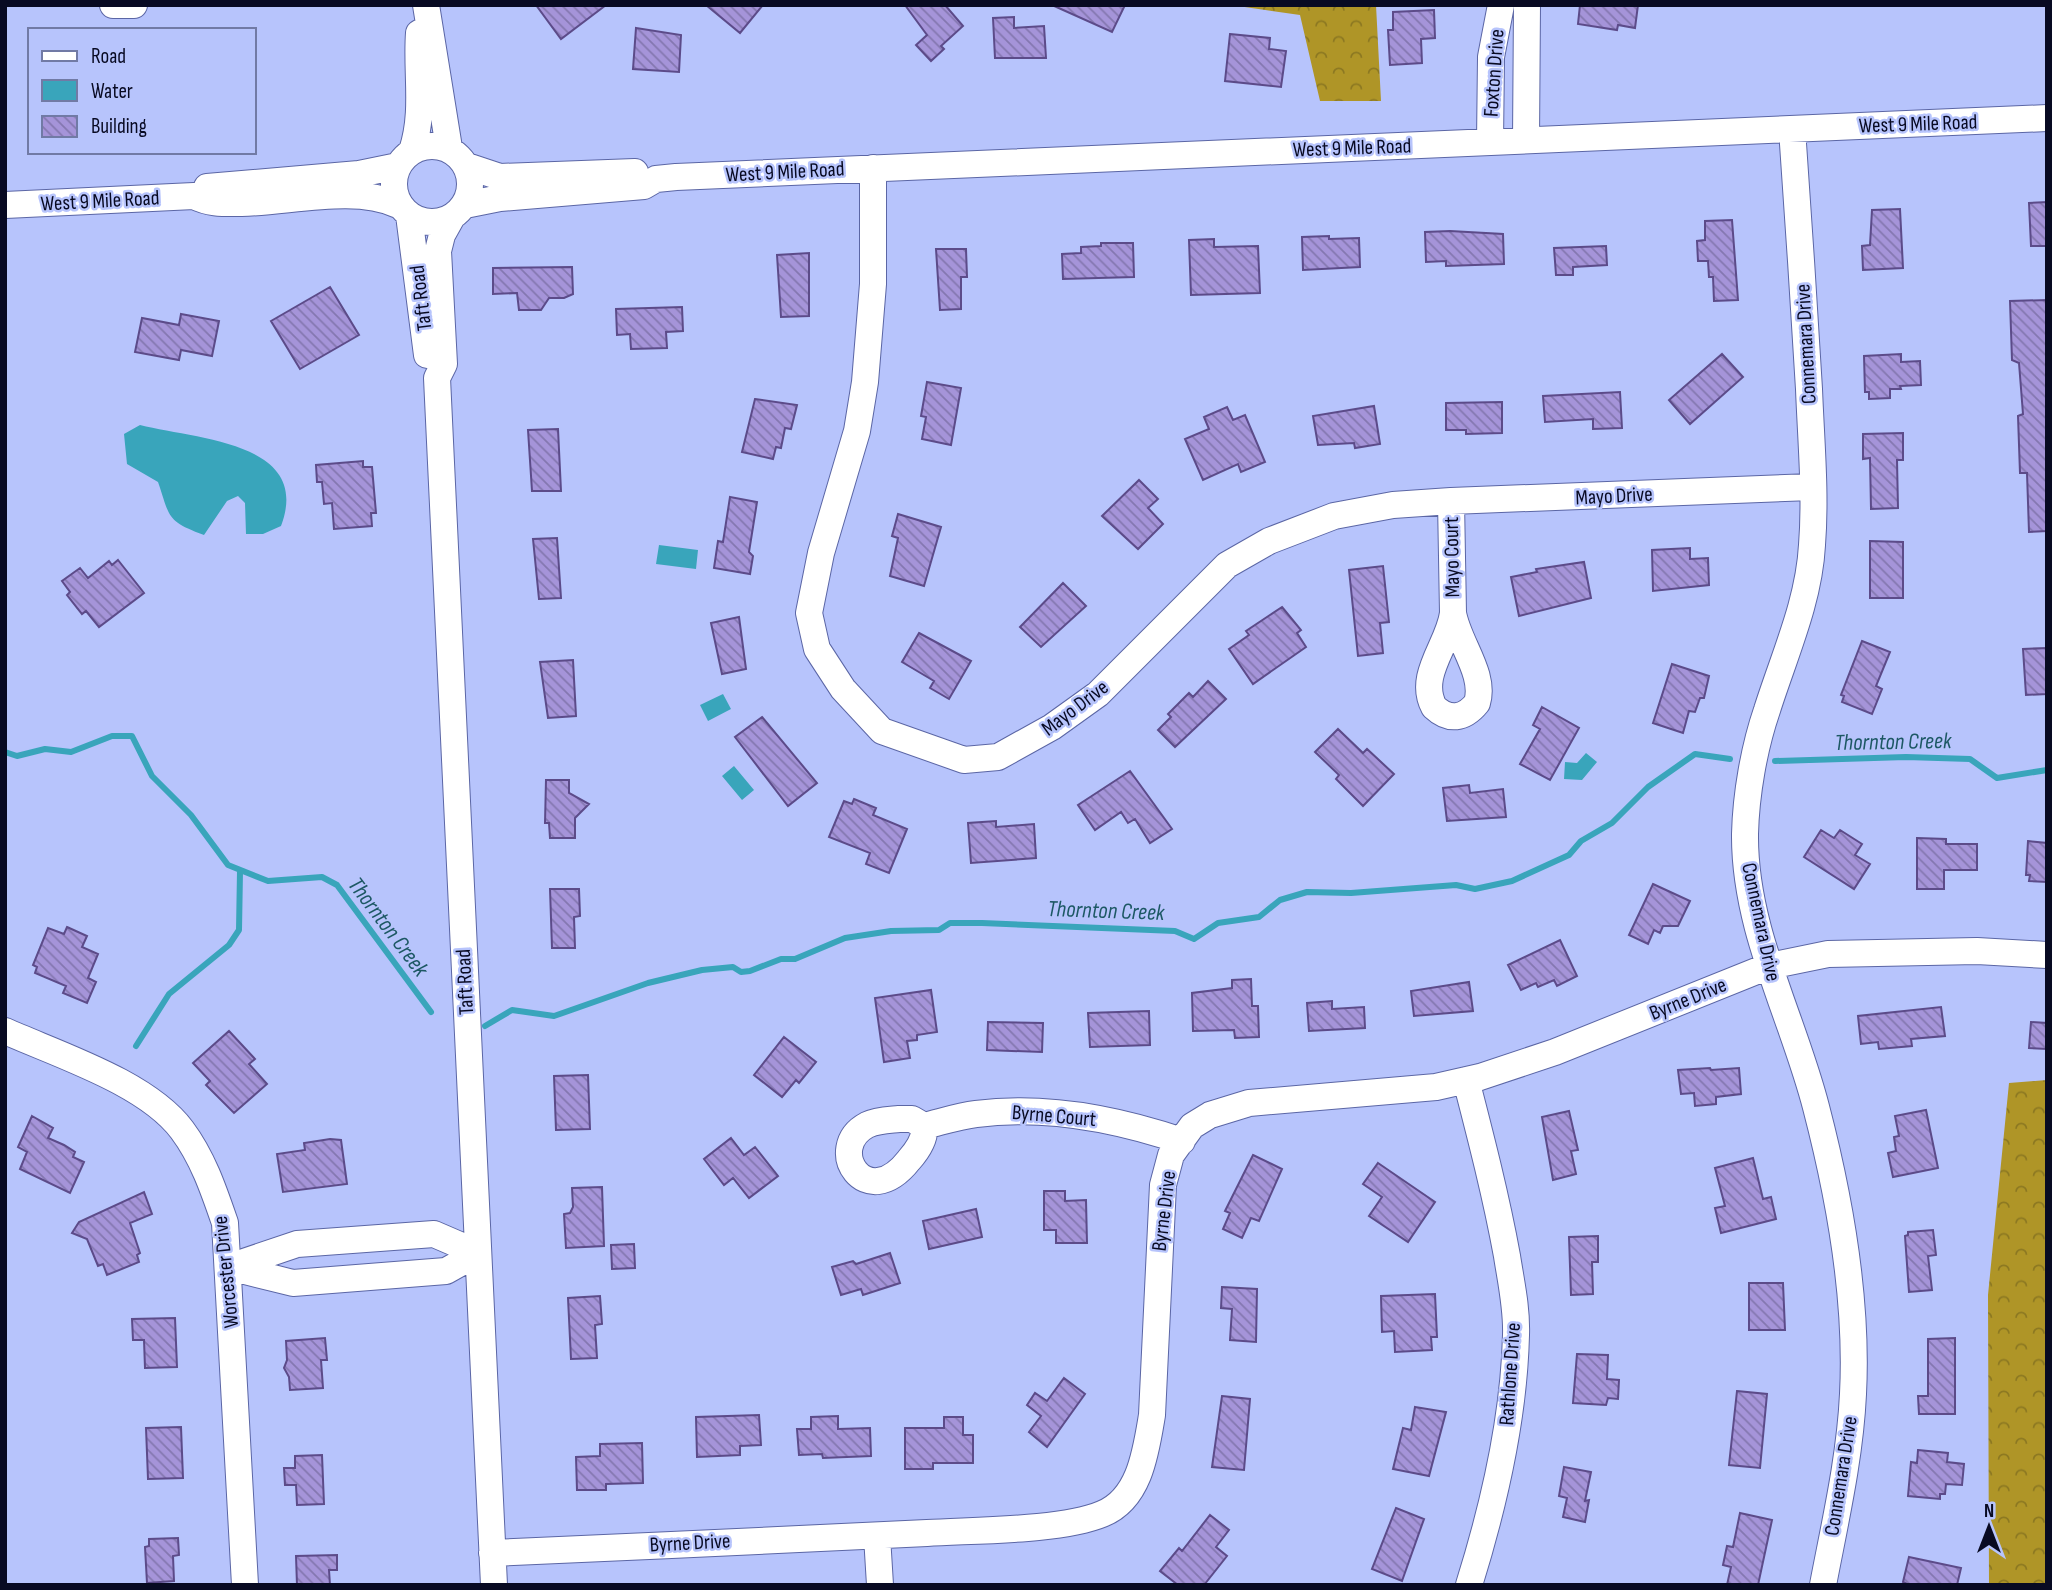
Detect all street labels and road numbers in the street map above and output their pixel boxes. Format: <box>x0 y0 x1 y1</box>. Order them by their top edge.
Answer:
street label: Foxton Drive <box>1478 28 1510 118</box>
street label: West 9 Mile Road <box>1858 109 1978 139</box>
street label: West 9 Mile Road <box>1292 133 1412 163</box>
street label: West 9 Mile Road <box>725 156 845 188</box>
street label: West 9 Mile Road <box>40 185 160 217</box>
street label: Taft Road <box>405 264 437 332</box>
street label: Connemara Drive <box>1790 283 1822 405</box>
street label: Mayo Drive <box>1575 482 1653 510</box>
street label: Mayo Court <box>1439 516 1465 598</box>
street label: Mayo Drive <box>1037 675 1113 741</box>
street label: Connemara Drive <box>1736 860 1786 984</box>
street label: Taft Road <box>451 948 479 1016</box>
street label: Byrne Drive <box>1646 972 1730 1026</box>
street label: Byrne Court <box>1011 1100 1097 1132</box>
street label: Byrne Drive <box>1147 1169 1181 1253</box>
street label: Worcester Drive <box>208 1215 244 1329</box>
street label: Rathlone Drive <box>1494 1322 1526 1426</box>
street label: Connemara Drive <box>1819 1415 1863 1537</box>
street label: Byrne Drive <box>649 1528 731 1558</box>

